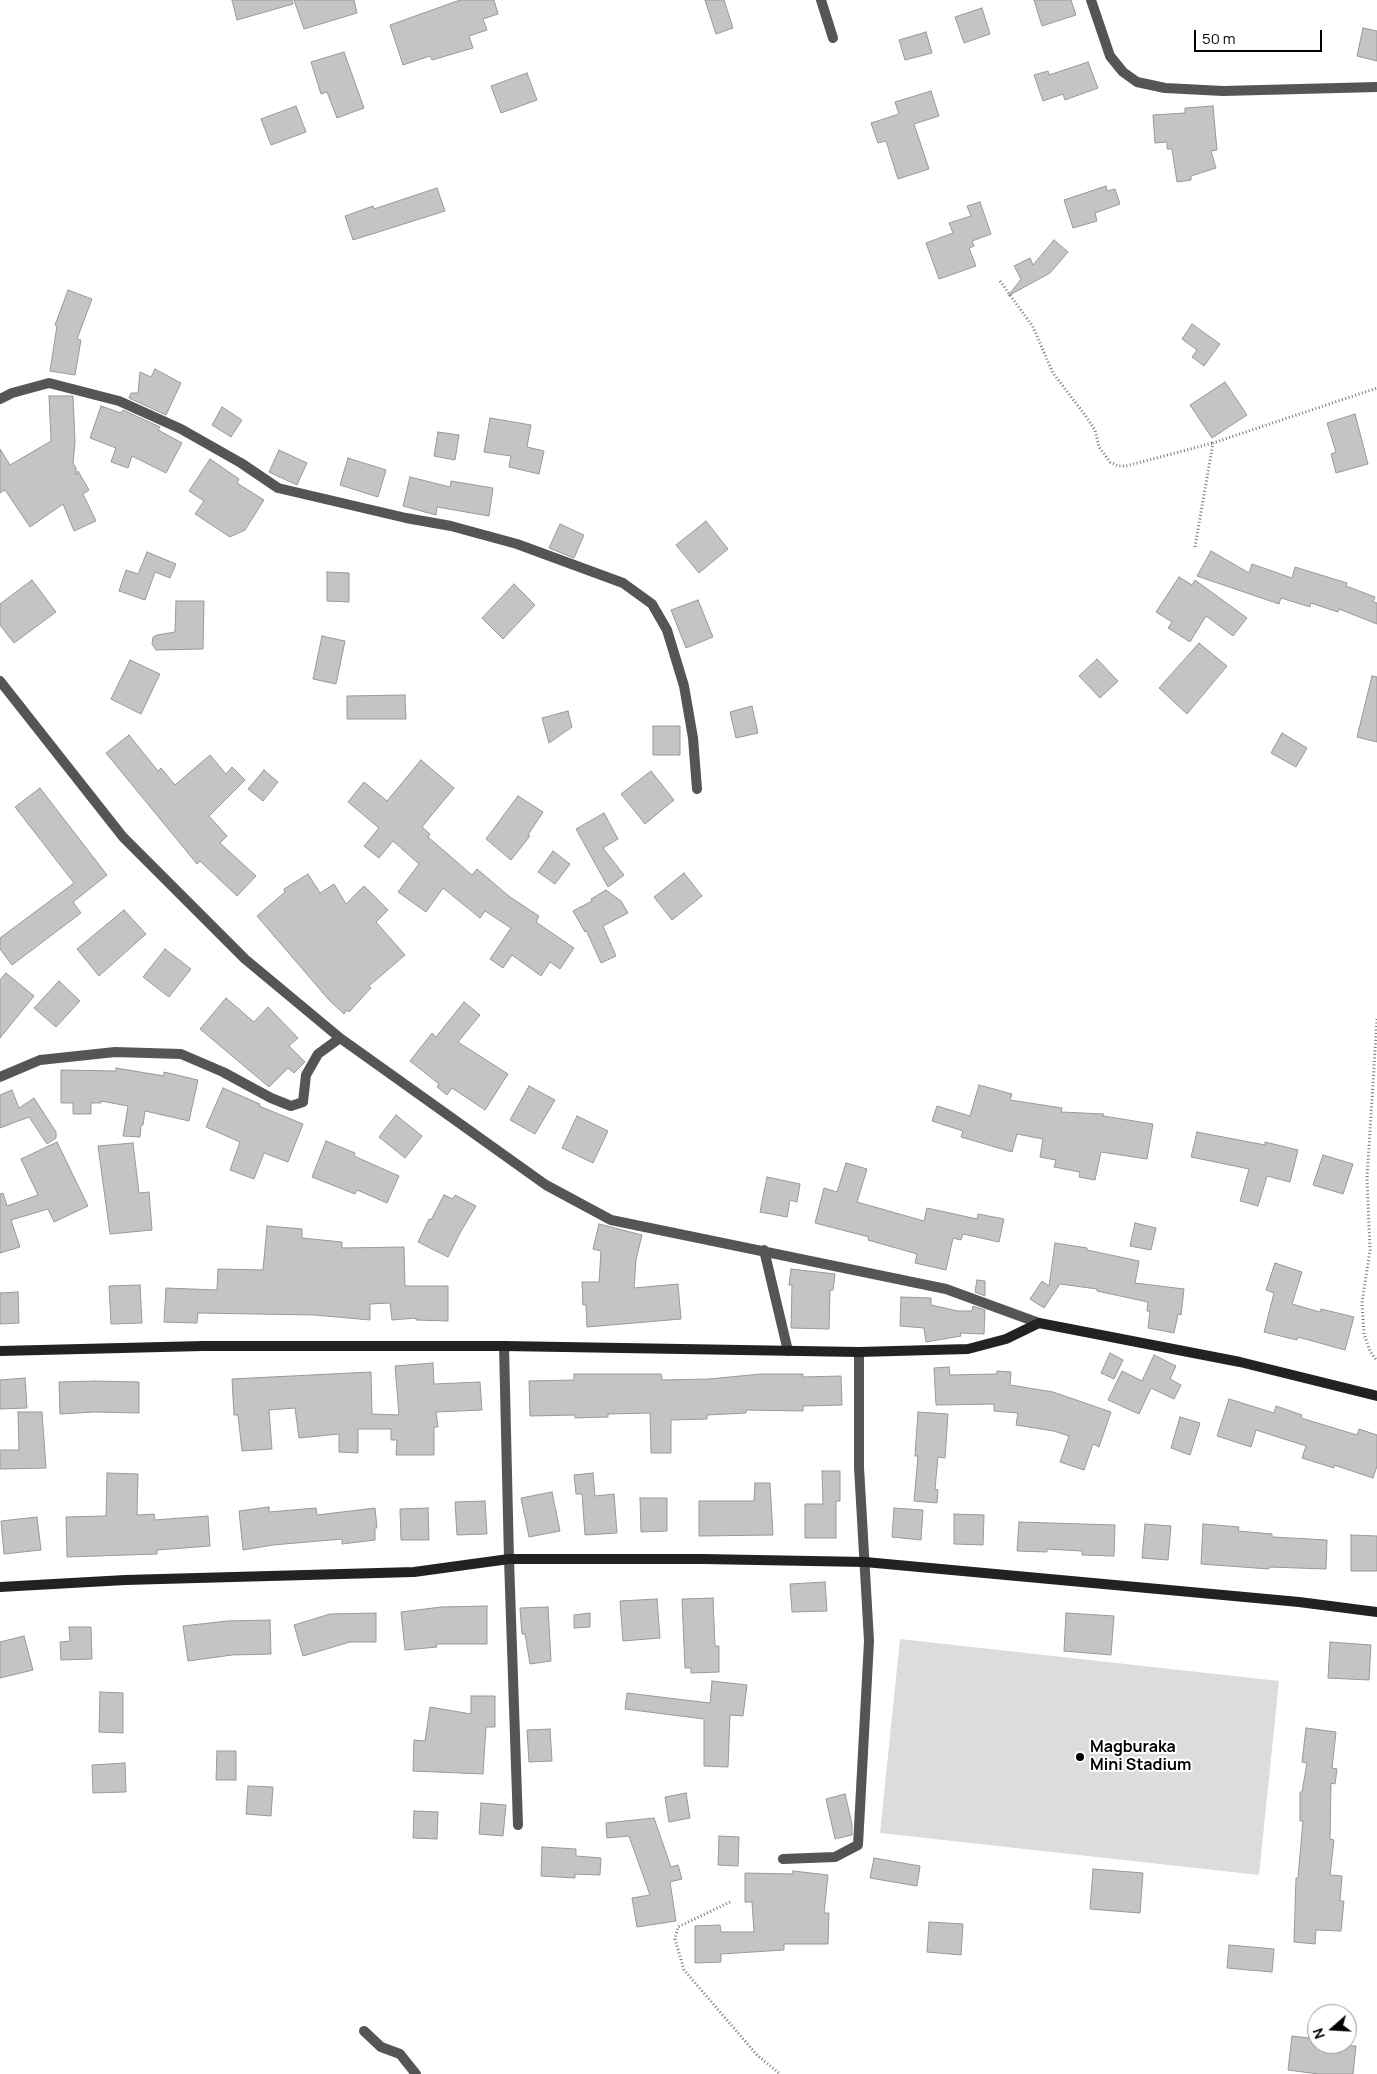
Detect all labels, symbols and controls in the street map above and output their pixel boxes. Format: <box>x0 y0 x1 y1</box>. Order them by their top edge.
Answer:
scale bar <box>1197 20 1324 52</box>
text: 50 m <box>1202 28 1236 49</box>
place label: Magburaka Mini Stadium <box>1090 1738 1191 1776</box>
marker: Magburaka Mini Stadium <box>1074 1751 1086 1763</box>
north arrow <box>1307 2004 1357 2054</box>
text: N <box>1308 2026 1329 2042</box>

